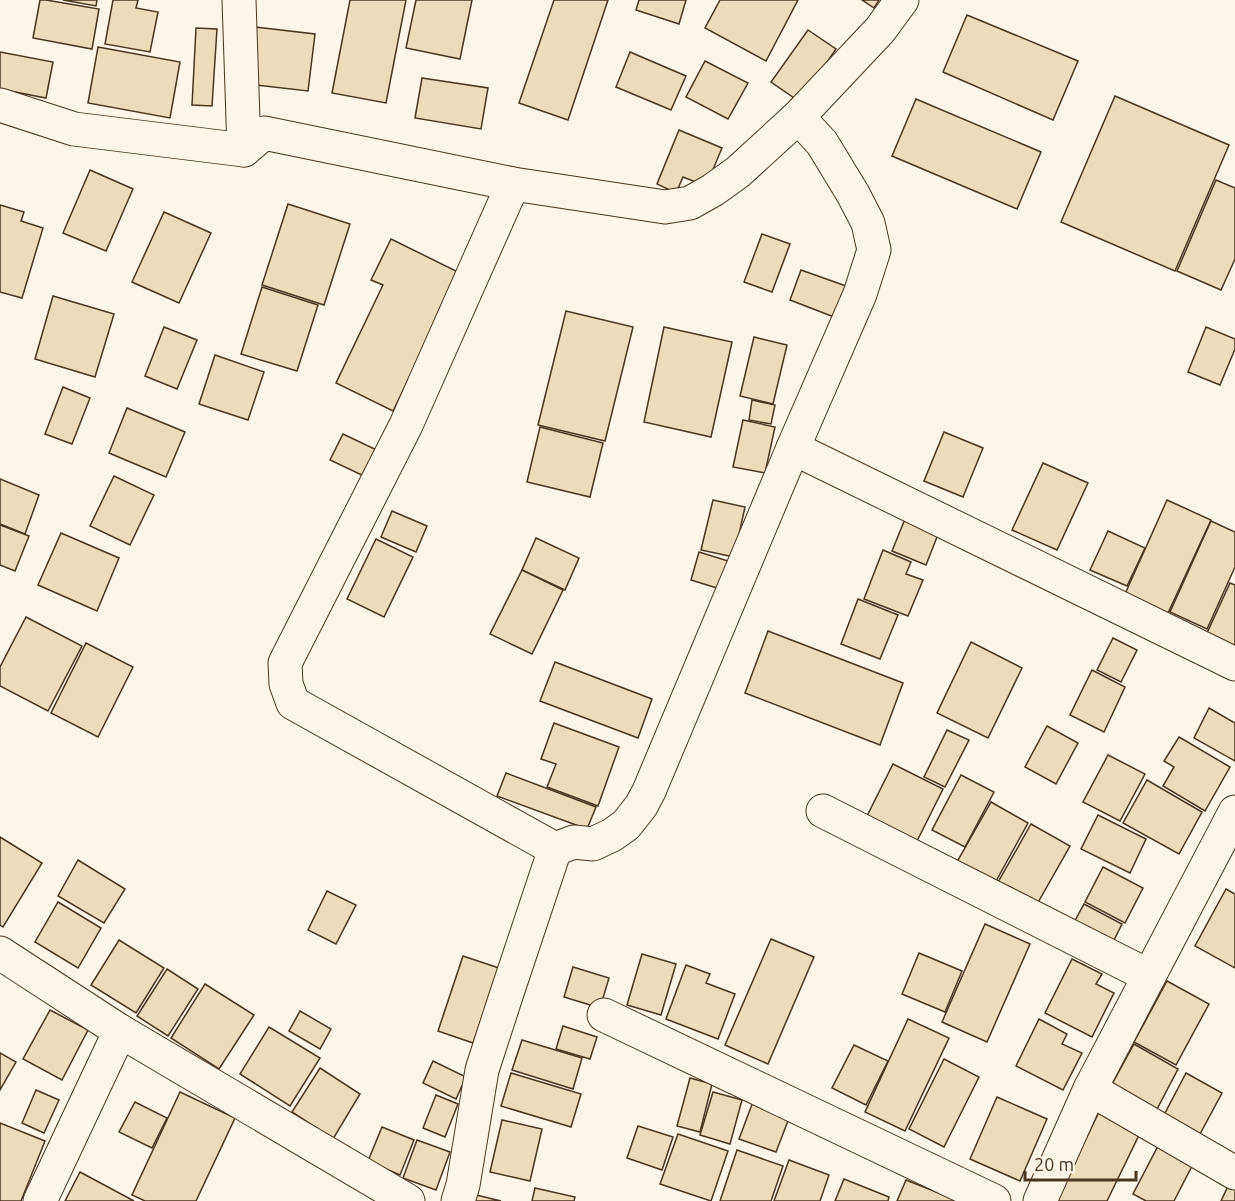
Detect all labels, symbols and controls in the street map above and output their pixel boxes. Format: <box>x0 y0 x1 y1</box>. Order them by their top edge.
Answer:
scale bar <box>1025 1144 1136 1182</box>
text: 20 m <box>1034 1154 1074 1174</box>

